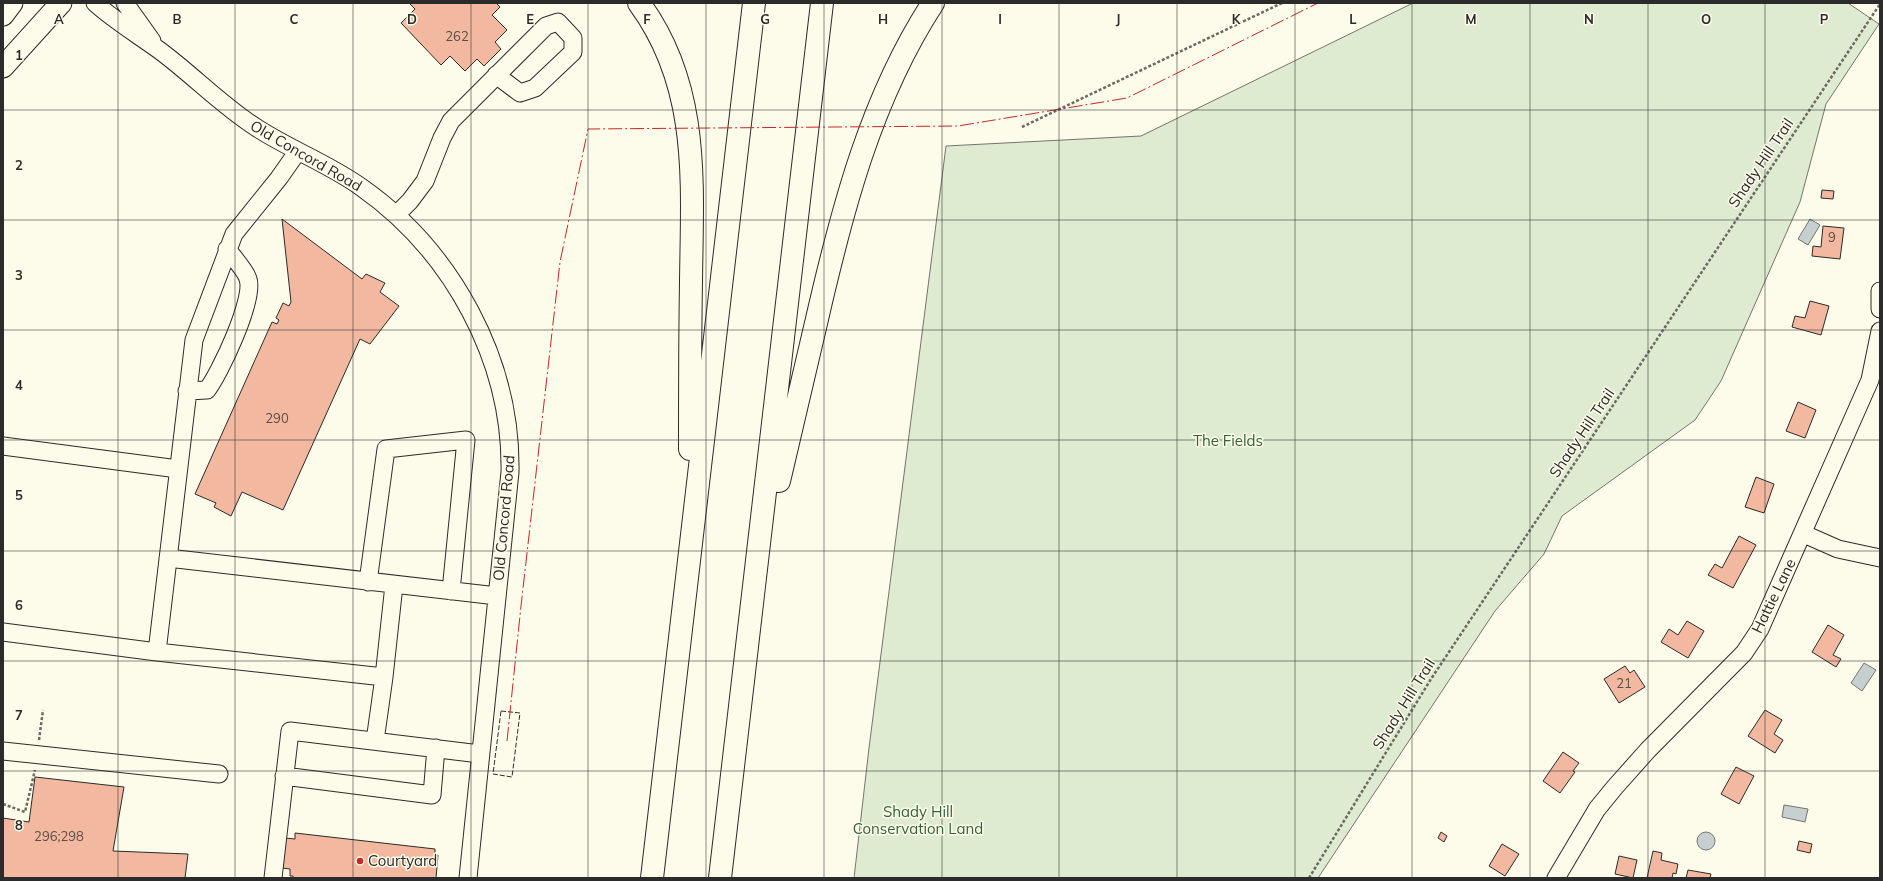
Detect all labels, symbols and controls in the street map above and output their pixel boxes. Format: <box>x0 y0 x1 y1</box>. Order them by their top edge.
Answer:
text: A <box>54 11 64 27</box>
text: B <box>173 11 182 27</box>
text: C <box>290 11 299 27</box>
text: D <box>407 11 417 27</box>
text: E <box>526 11 534 27</box>
text: F <box>643 11 651 27</box>
text: G <box>760 11 770 27</box>
text: H <box>878 11 888 27</box>
text: I <box>998 11 1002 27</box>
text: J <box>1116 11 1120 27</box>
text: K <box>1232 11 1242 27</box>
text: L <box>1349 11 1357 27</box>
text: M <box>1465 11 1477 27</box>
text: N <box>1584 11 1594 27</box>
text: O <box>1701 11 1711 27</box>
text: P <box>1820 11 1829 27</box>
house number: 262 <box>445 28 469 44</box>
text: 1 <box>15 47 23 63</box>
street label: Shady Hill Trail <box>1724 114 1797 211</box>
street label: Old Concord Road <box>247 116 366 195</box>
text: 2 <box>15 157 23 173</box>
house number: 9 <box>1828 229 1836 245</box>
text: 3 <box>15 267 23 283</box>
text: 4 <box>15 377 23 393</box>
street label: Shady Hill Trail <box>1545 384 1618 481</box>
house number: 290 <box>265 410 289 426</box>
park label: The Fields <box>1193 431 1263 450</box>
street label: Old Concord Road <box>489 454 518 582</box>
text: 5 <box>15 487 23 503</box>
street label: Hattie Lane <box>1747 555 1800 636</box>
text: 6 <box>15 597 23 613</box>
street label: Shady Hill Trail <box>1368 655 1439 753</box>
house number: 21 <box>1616 675 1632 691</box>
text: 7 <box>15 707 23 723</box>
park label: Shady Hill Conservation Land <box>853 802 983 838</box>
text: 8 <box>15 817 23 833</box>
house number: 296;298 <box>34 828 84 844</box>
place label: Courtyard <box>368 851 437 870</box>
marker: Courtyard <box>355 856 365 866</box>

